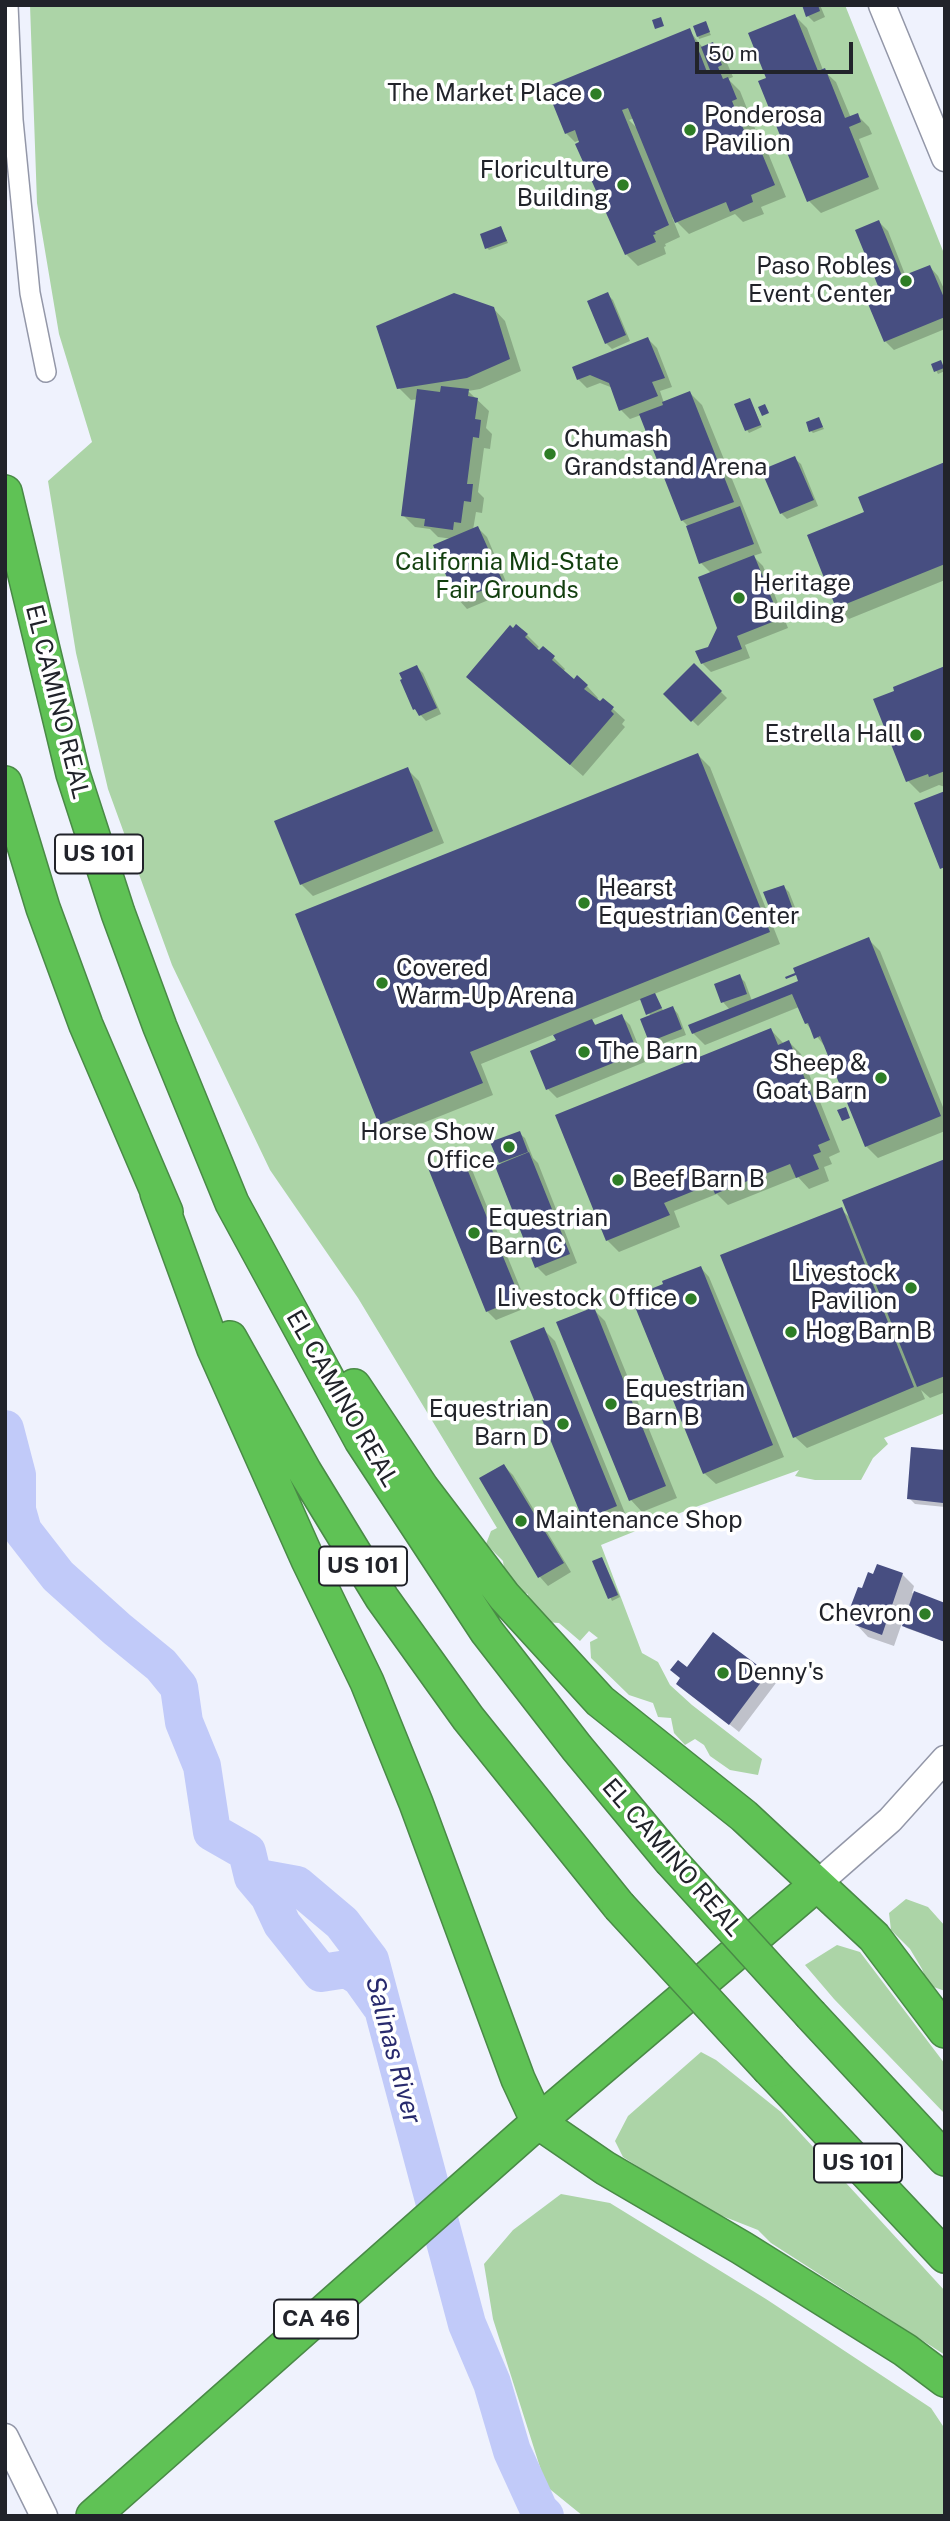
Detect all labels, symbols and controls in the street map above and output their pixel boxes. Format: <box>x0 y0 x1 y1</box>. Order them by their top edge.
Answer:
scale bar <box>698 28 856 72</box>
text: 50 m <box>708 41 758 66</box>
place label: The Market Place <box>387 80 582 108</box>
marker: The Market Place <box>588 86 604 102</box>
place label: Ponderosa Pavilion <box>704 102 823 158</box>
marker: Ponderosa Pavilion <box>682 122 698 138</box>
place label: Floriculture Building <box>480 157 609 213</box>
marker: Floriculture Building <box>615 177 631 193</box>
place label: Paso Robles Event Center <box>748 253 892 309</box>
marker: Paso Robles Event Center <box>898 273 914 289</box>
place label: Chumash Grandstand Arena <box>564 426 767 482</box>
marker: Chumash Grandstand Arena <box>542 446 558 462</box>
park label: California Mid-State Fair Grounds <box>395 549 619 605</box>
place label: Heritage Building <box>753 570 851 626</box>
marker: Heritage Building <box>731 590 747 606</box>
street label: EL CAMINO REAL <box>19 602 95 802</box>
place label: Estrella Hall <box>764 721 902 749</box>
marker: Estrella Hall <box>908 727 924 743</box>
road number: US 101 <box>55 834 143 874</box>
place label: Hearst Equestrian Center <box>598 875 799 931</box>
marker: Hearst Equestrian Center <box>576 895 592 911</box>
place label: Covered Warm-Up Arena <box>396 955 574 1011</box>
marker: Covered Warm-Up Arena <box>374 975 390 991</box>
place label: The Barn <box>598 1038 698 1066</box>
marker: The Barn <box>576 1044 592 1060</box>
place label: Sheep & Goat Barn <box>755 1050 867 1106</box>
marker: Sheep & Goat Barn <box>873 1070 889 1086</box>
place label: Horse Show Office <box>360 1119 495 1175</box>
marker: Horse Show Office <box>501 1139 517 1155</box>
place label: Beef Barn B <box>632 1166 765 1194</box>
marker: Beef Barn B <box>610 1172 626 1188</box>
place label: Equestrian Barn C <box>488 1205 608 1261</box>
marker: Equestrian Barn C <box>466 1225 482 1241</box>
place label: Livestock Pavilion <box>791 1260 897 1316</box>
marker: Livestock Pavilion <box>903 1280 919 1296</box>
place label: Livestock Office <box>497 1285 677 1313</box>
marker: Livestock Office <box>683 1291 699 1307</box>
street label: EL CAMINO REAL <box>280 1305 404 1493</box>
place label: Hog Barn B <box>805 1318 932 1346</box>
marker: Hog Barn B <box>783 1324 799 1340</box>
place label: Equestrian Barn B <box>625 1376 745 1432</box>
place label: Equestrian Barn D <box>429 1396 549 1452</box>
marker: Equestrian Barn B <box>603 1396 619 1412</box>
marker: Equestrian Barn D <box>555 1416 571 1432</box>
place label: Maintenance Shop <box>535 1507 743 1535</box>
marker: Maintenance Shop <box>513 1513 529 1529</box>
road number: US 101 <box>319 1546 407 1586</box>
place label: Chevron <box>819 1600 911 1628</box>
marker: Chevron <box>917 1606 933 1622</box>
place label: Denny's <box>737 1659 824 1687</box>
marker: Denny's <box>715 1665 731 1681</box>
street label: EL CAMINO REAL <box>596 1773 748 1943</box>
water label: Salinas River <box>358 1973 428 2127</box>
road number: US 101 <box>814 2144 902 2182</box>
road number: CA 46 <box>274 2300 358 2338</box>

